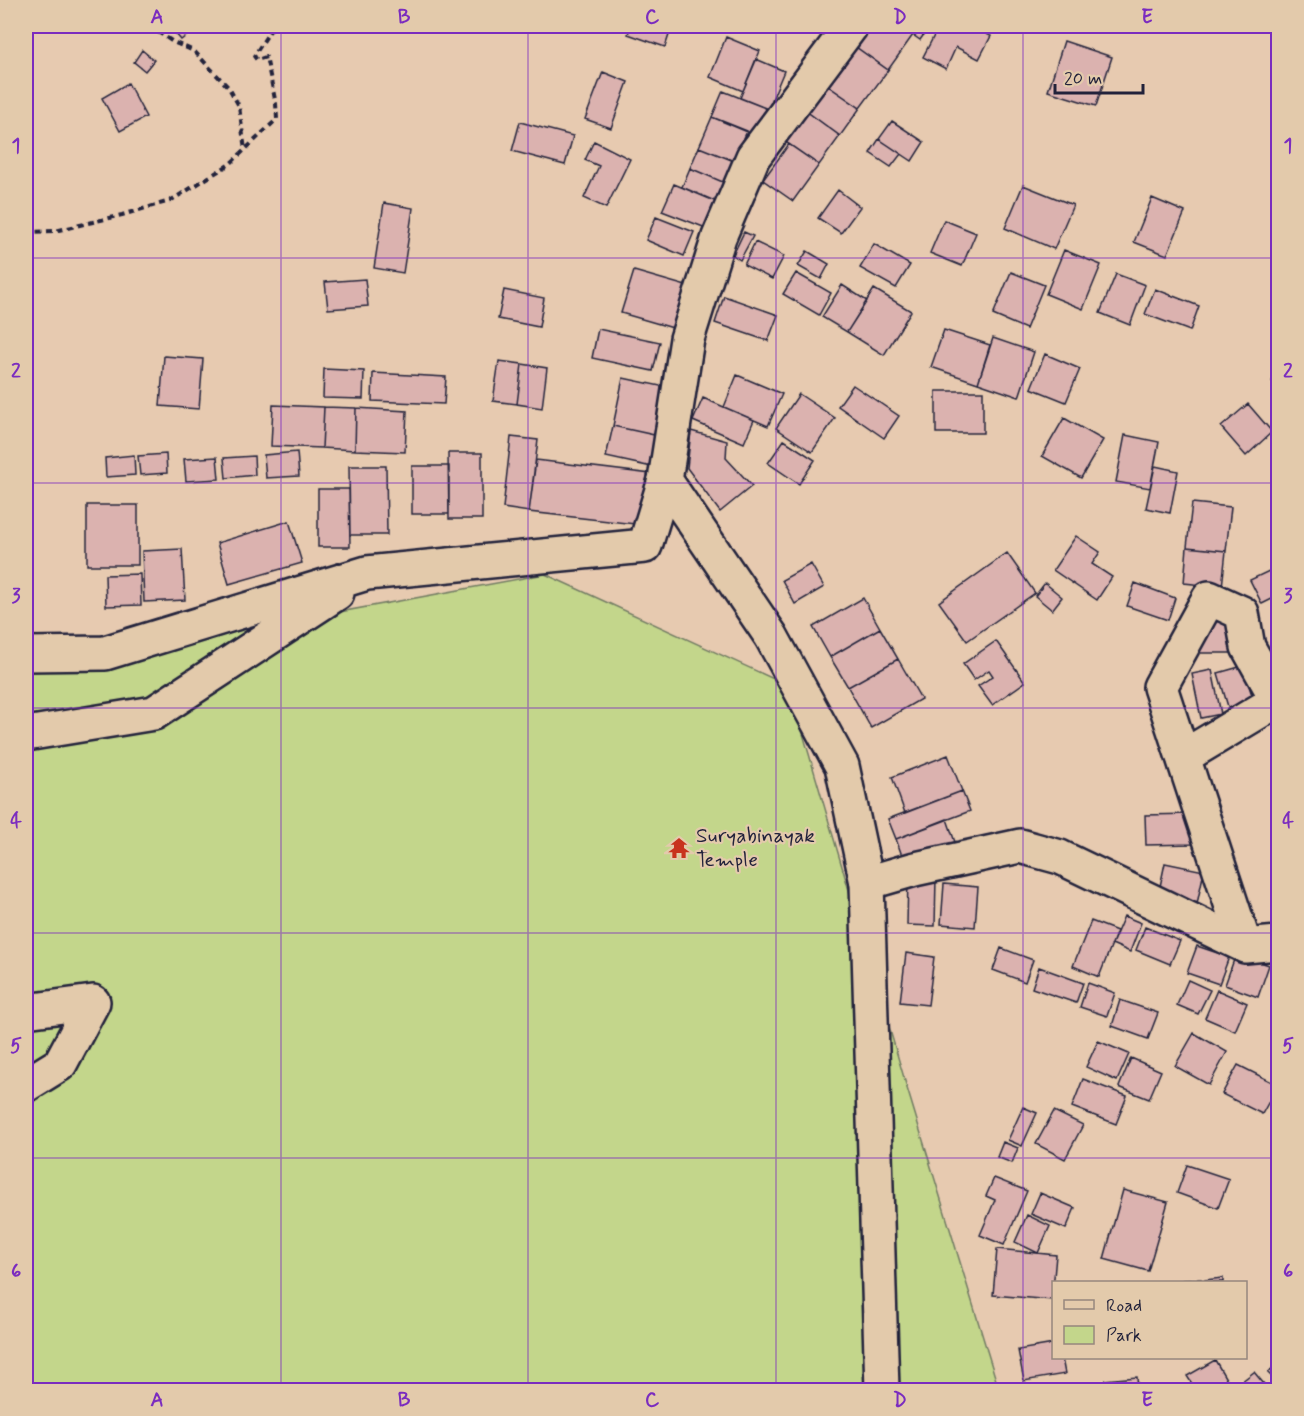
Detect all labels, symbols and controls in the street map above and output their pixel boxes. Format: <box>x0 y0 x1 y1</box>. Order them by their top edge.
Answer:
text: A <box>150 4 164 31</box>
text: B <box>398 4 411 31</box>
text: C <box>645 4 660 31</box>
text: D <box>893 4 907 31</box>
text: E <box>1141 4 1153 31</box>
scale bar <box>1055 57 1144 95</box>
text: 20 m <box>1064 67 1102 91</box>
text: 1 <box>12 133 20 160</box>
text: 1 <box>1284 133 1292 160</box>
text: 2 <box>11 358 21 385</box>
text: 2 <box>1283 358 1293 385</box>
text: 3 <box>11 583 21 610</box>
text: 3 <box>1283 583 1293 610</box>
text: 4 <box>10 808 22 835</box>
text: 4 <box>1282 808 1294 835</box>
place label: Suryabinayak Temple <box>696 822 815 874</box>
temple icon: Suryabinayak Temple <box>667 836 691 860</box>
text: 5 <box>10 1033 22 1060</box>
text: 5 <box>1282 1033 1294 1060</box>
text: 6 <box>11 1258 21 1285</box>
text: 6 <box>1283 1258 1293 1285</box>
legend <box>1052 1281 1247 1359</box>
text: Road <box>1106 1294 1142 1318</box>
text: Park <box>1106 1324 1142 1348</box>
text: A <box>150 1387 164 1414</box>
text: B <box>398 1387 411 1414</box>
text: C <box>645 1387 660 1414</box>
text: D <box>893 1387 907 1414</box>
text: E <box>1141 1387 1153 1414</box>

